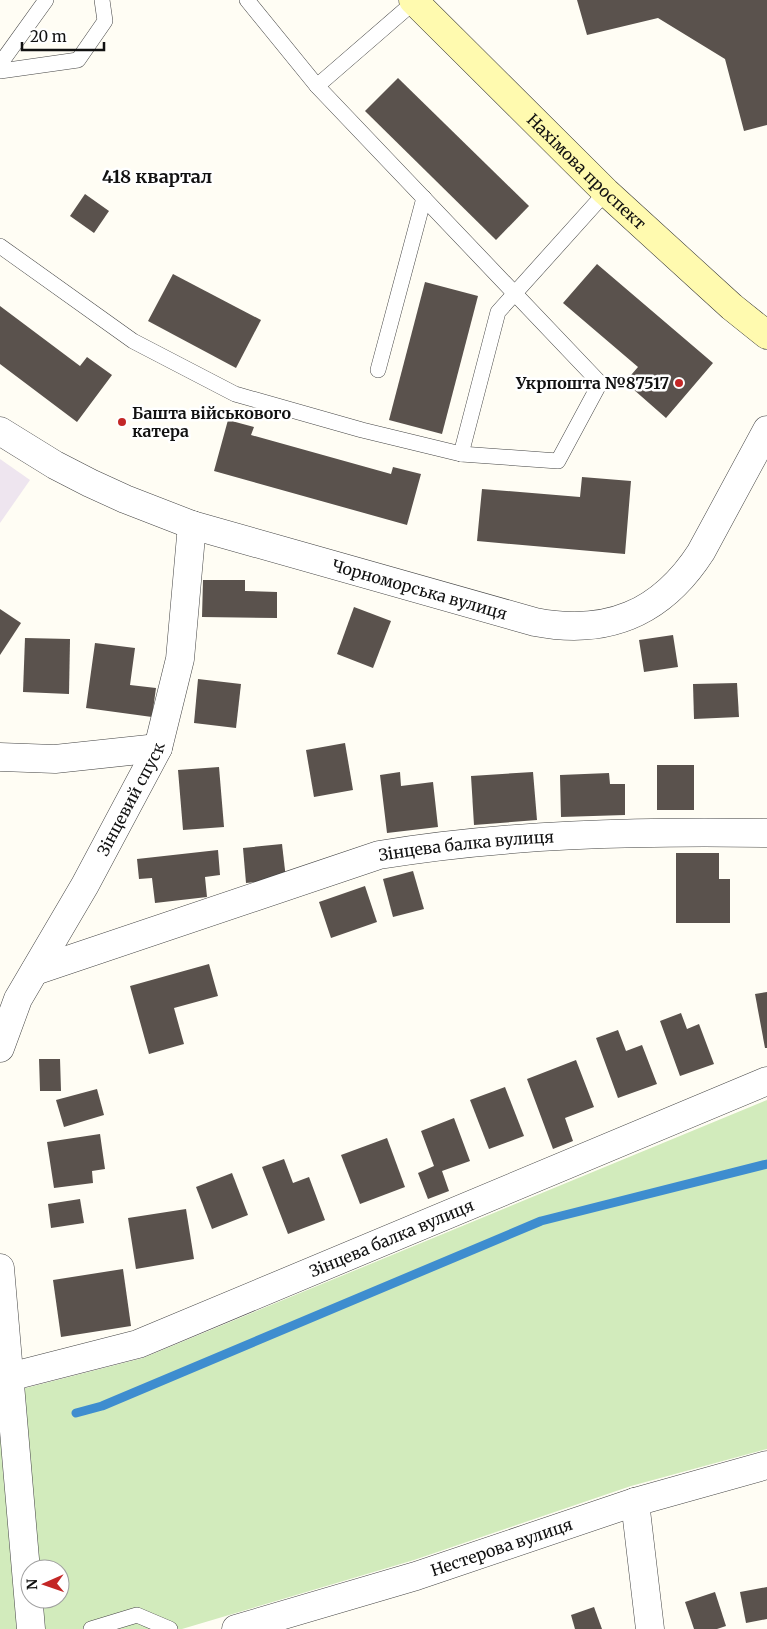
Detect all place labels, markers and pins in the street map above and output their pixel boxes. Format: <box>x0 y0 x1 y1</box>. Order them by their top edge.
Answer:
place label: Укрпошта №87517 <box>515 373 669 393</box>
marker: Укрпошта №87517 <box>673 377 685 389</box>
place label: Башта військового катера <box>132 403 292 441</box>
marker: Башта військового катера <box>116 416 128 428</box>

